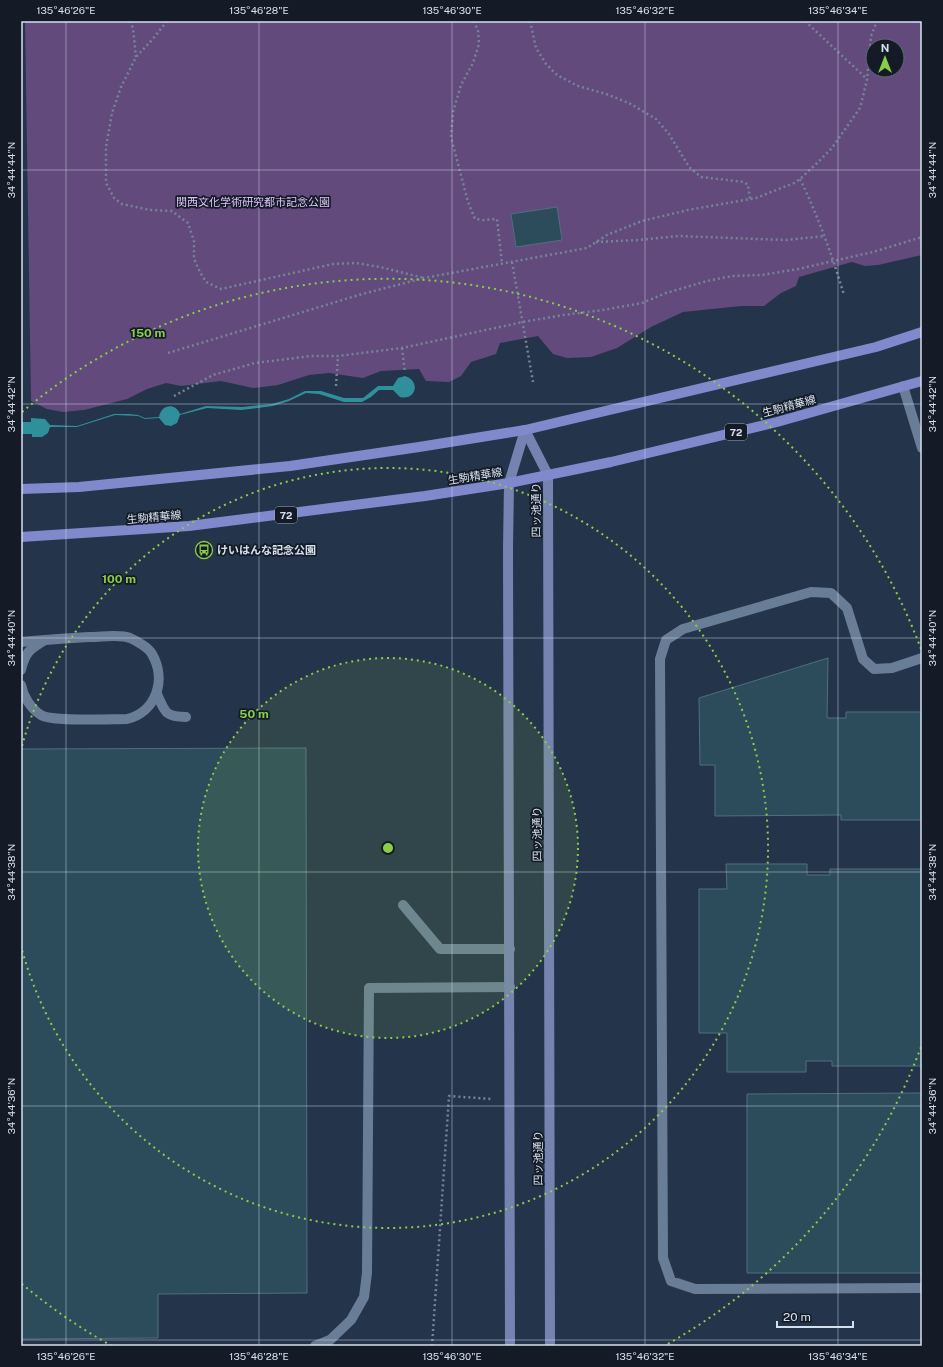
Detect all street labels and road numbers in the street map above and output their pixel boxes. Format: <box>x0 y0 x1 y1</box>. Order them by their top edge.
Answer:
street label: 生駒精華線 <box>761 393 817 419</box>
road number: 72 <box>725 424 747 440</box>
street label: 生駒精華線 <box>447 466 503 486</box>
street label: 四ッ池通り <box>530 483 542 538</box>
road number: 72 <box>275 507 297 523</box>
street label: 生駒精華線 <box>126 509 182 525</box>
street label: 四ッ池通り <box>531 807 543 862</box>
street label: 四ッ池通り <box>532 1131 544 1186</box>

